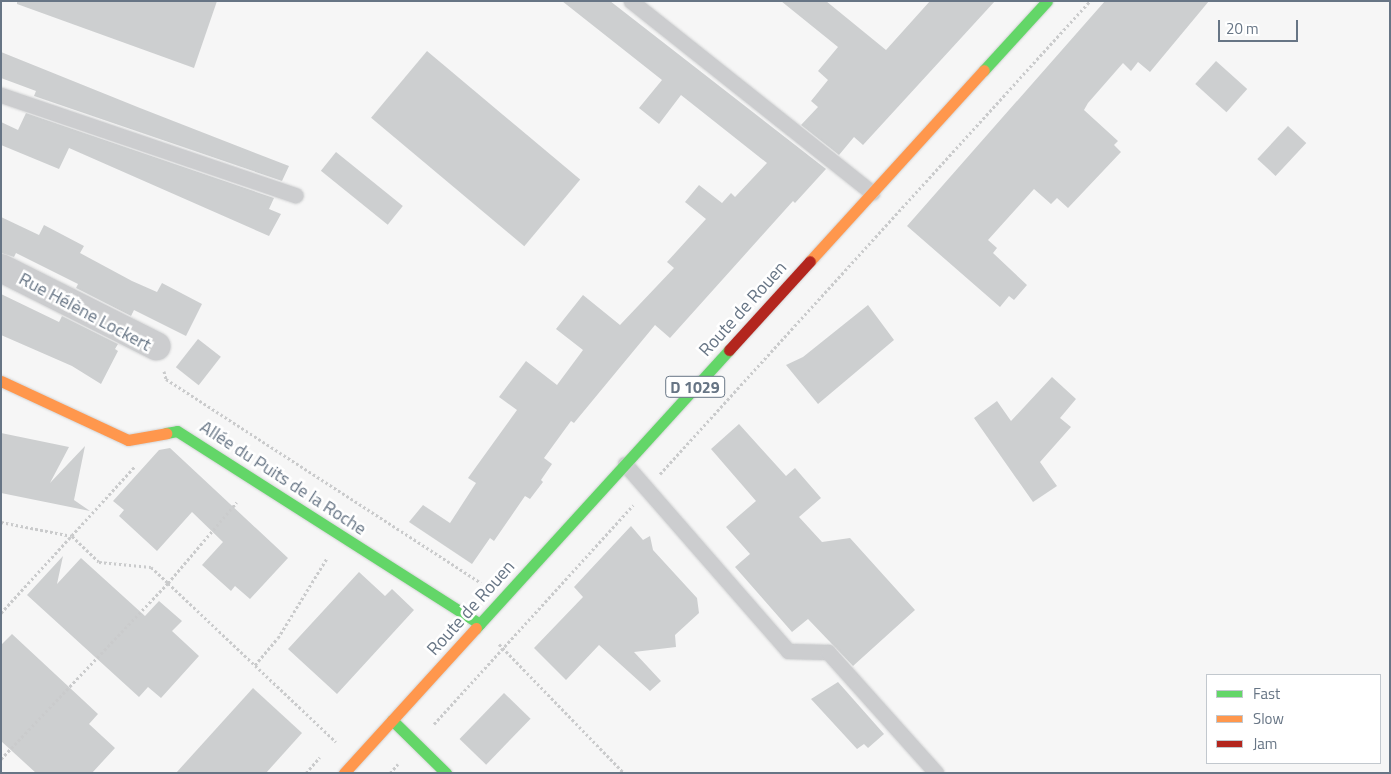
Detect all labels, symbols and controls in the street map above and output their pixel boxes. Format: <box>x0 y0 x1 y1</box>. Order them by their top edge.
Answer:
scale bar <box>1221 10 1301 42</box>
text: 20 m <box>1226 17 1259 40</box>
street label: Route de Rouen <box>695 257 791 361</box>
street label: Rue Hélène Lockert <box>15 268 155 356</box>
road number: D 1029 <box>665 374 725 401</box>
street label: Allée du Puits de la Roche <box>196 416 370 540</box>
street label: Route de Rouen <box>423 556 519 660</box>
legend <box>1206 674 1381 764</box>
text: Fast <box>1253 682 1280 705</box>
text: Slow <box>1253 707 1284 730</box>
text: Jam <box>1253 732 1277 755</box>

